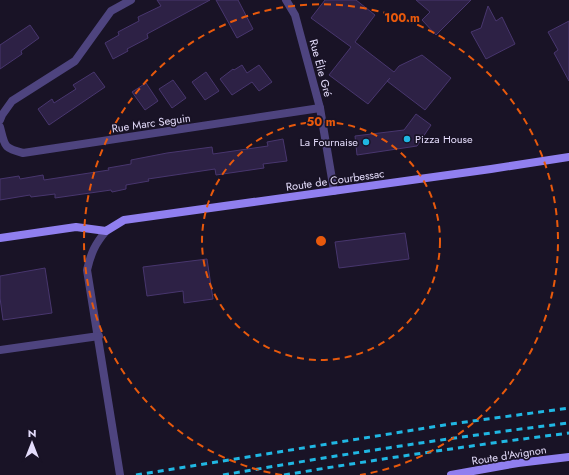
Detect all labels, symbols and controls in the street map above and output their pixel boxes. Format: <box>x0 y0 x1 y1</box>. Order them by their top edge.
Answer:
text: 100 m <box>384 9 420 27</box>
street label: Rue Élie Gré <box>306 37 336 99</box>
street label: Rue Marc Seguin <box>110 110 192 136</box>
text: 50 m <box>306 113 336 131</box>
place label: Pizza House <box>415 131 473 147</box>
place label: La Fournaise <box>300 134 358 150</box>
marker: Pizza House <box>402 134 412 144</box>
marker: La Fournaise <box>361 137 371 147</box>
street label: Route de Courbessac <box>285 165 385 195</box>
centre of rings <box>314 234 328 248</box>
north arrow <box>12 423 52 463</box>
text: N <box>28 425 36 441</box>
street label: Route d'Avignon <box>470 441 548 469</box>

